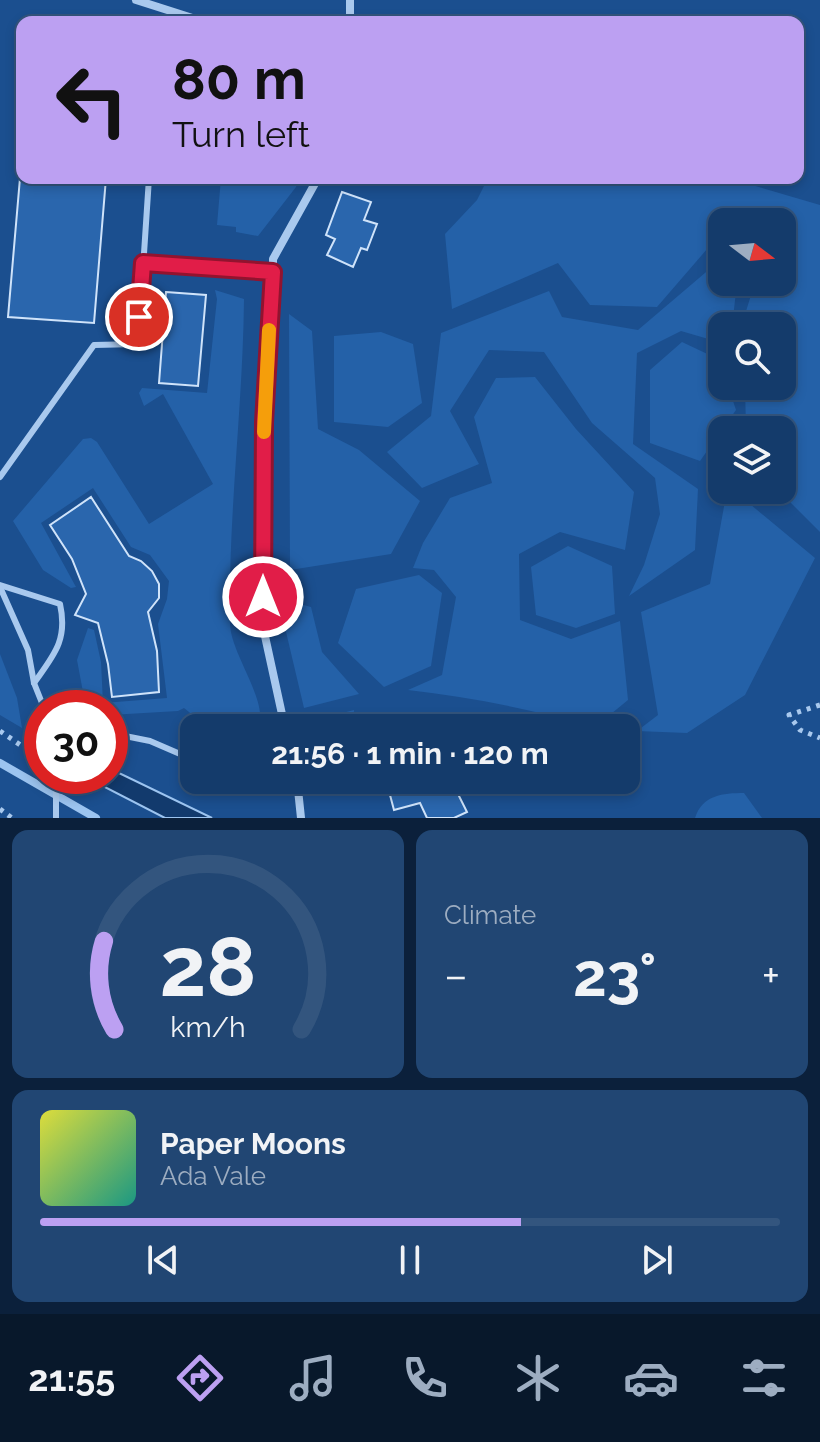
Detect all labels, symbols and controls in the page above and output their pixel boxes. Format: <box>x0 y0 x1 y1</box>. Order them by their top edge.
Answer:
text: 80 m <box>172 46 306 112</box>
icon: left <box>40 48 144 152</box>
text: Turn left <box>172 113 310 155</box>
north arrow <box>708 208 796 296</box>
map controls <box>708 208 796 504</box>
pin <box>105 283 173 351</box>
icon: arrive <box>117 295 161 339</box>
button: search <box>708 312 796 400</box>
button: layers <box>708 416 796 504</box>
position arrow <box>221 555 305 639</box>
speed limit sign: 30 <box>24 690 128 794</box>
text: 21:56 · 1 min · 120 m <box>271 736 549 771</box>
text: Climate <box>444 900 536 930</box>
text: 28 <box>159 918 257 1015</box>
text: 23° <box>573 940 656 1010</box>
text: − <box>444 950 468 1001</box>
text: + <box>762 950 780 1001</box>
text: km/h <box>170 1010 246 1044</box>
text: Paper Moons <box>160 1126 346 1161</box>
text: Ada Vale <box>160 1161 266 1191</box>
icon: previous <box>141 1238 185 1282</box>
icon: pause <box>388 1238 432 1282</box>
icon: next <box>635 1238 679 1282</box>
icon: directions <box>172 1350 228 1406</box>
icon: music <box>285 1350 341 1406</box>
icon: phone <box>397 1350 453 1406</box>
icon: climate <box>510 1350 566 1406</box>
icon: car <box>623 1350 679 1406</box>
icon: filters <box>736 1350 792 1406</box>
text: 21:55 <box>28 1357 115 1399</box>

